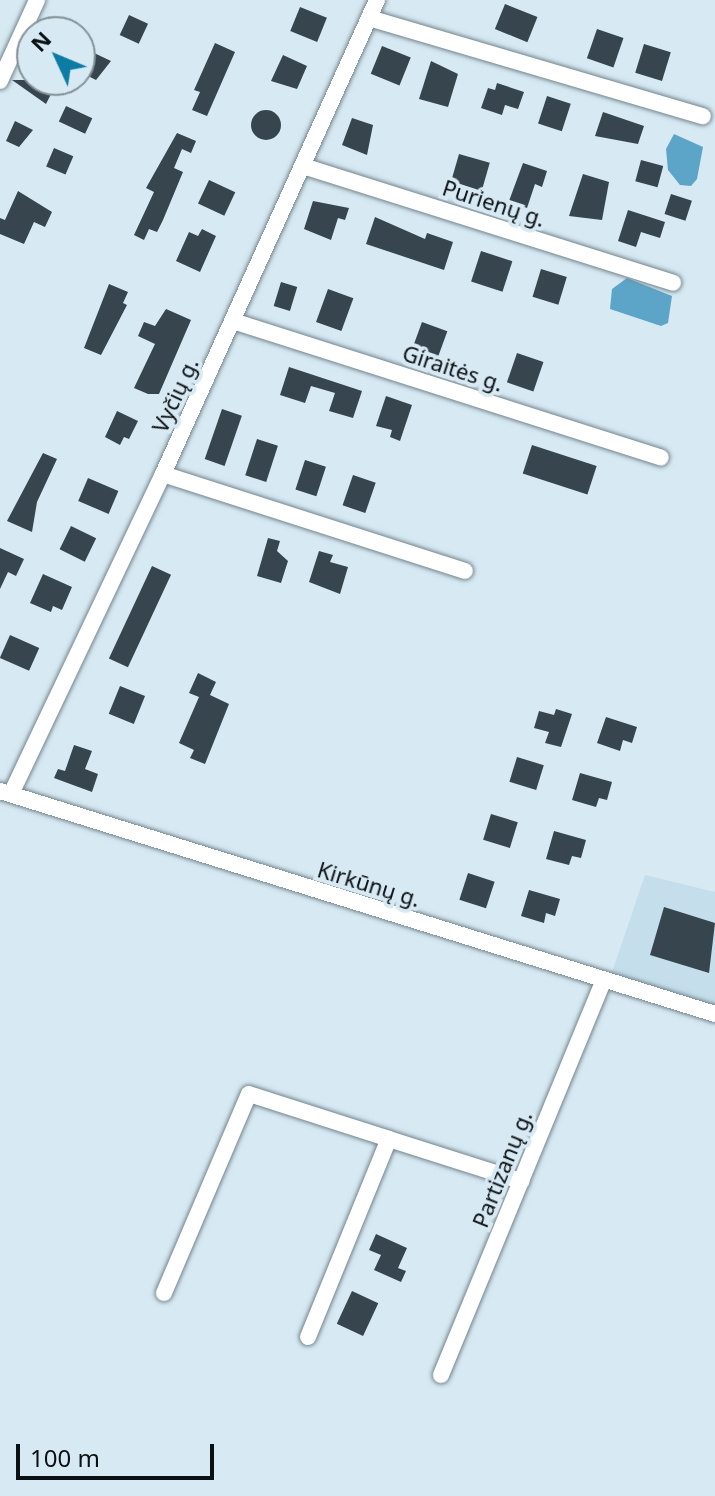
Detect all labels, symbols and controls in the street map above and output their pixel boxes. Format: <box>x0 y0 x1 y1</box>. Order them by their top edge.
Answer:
north arrow <box>16 16 96 96</box>
text: N <box>23 24 57 58</box>
street label: Purienų g. <box>439 174 549 232</box>
street label: Giraitės g. <box>399 339 507 397</box>
street label: Vyčių g. <box>146 353 204 437</box>
street label: Kirkūnų g. <box>314 856 424 912</box>
street label: Partizanų g. <box>467 1107 537 1231</box>
scale bar <box>20 1428 218 1478</box>
text: 100 m <box>30 1441 100 1474</box>

